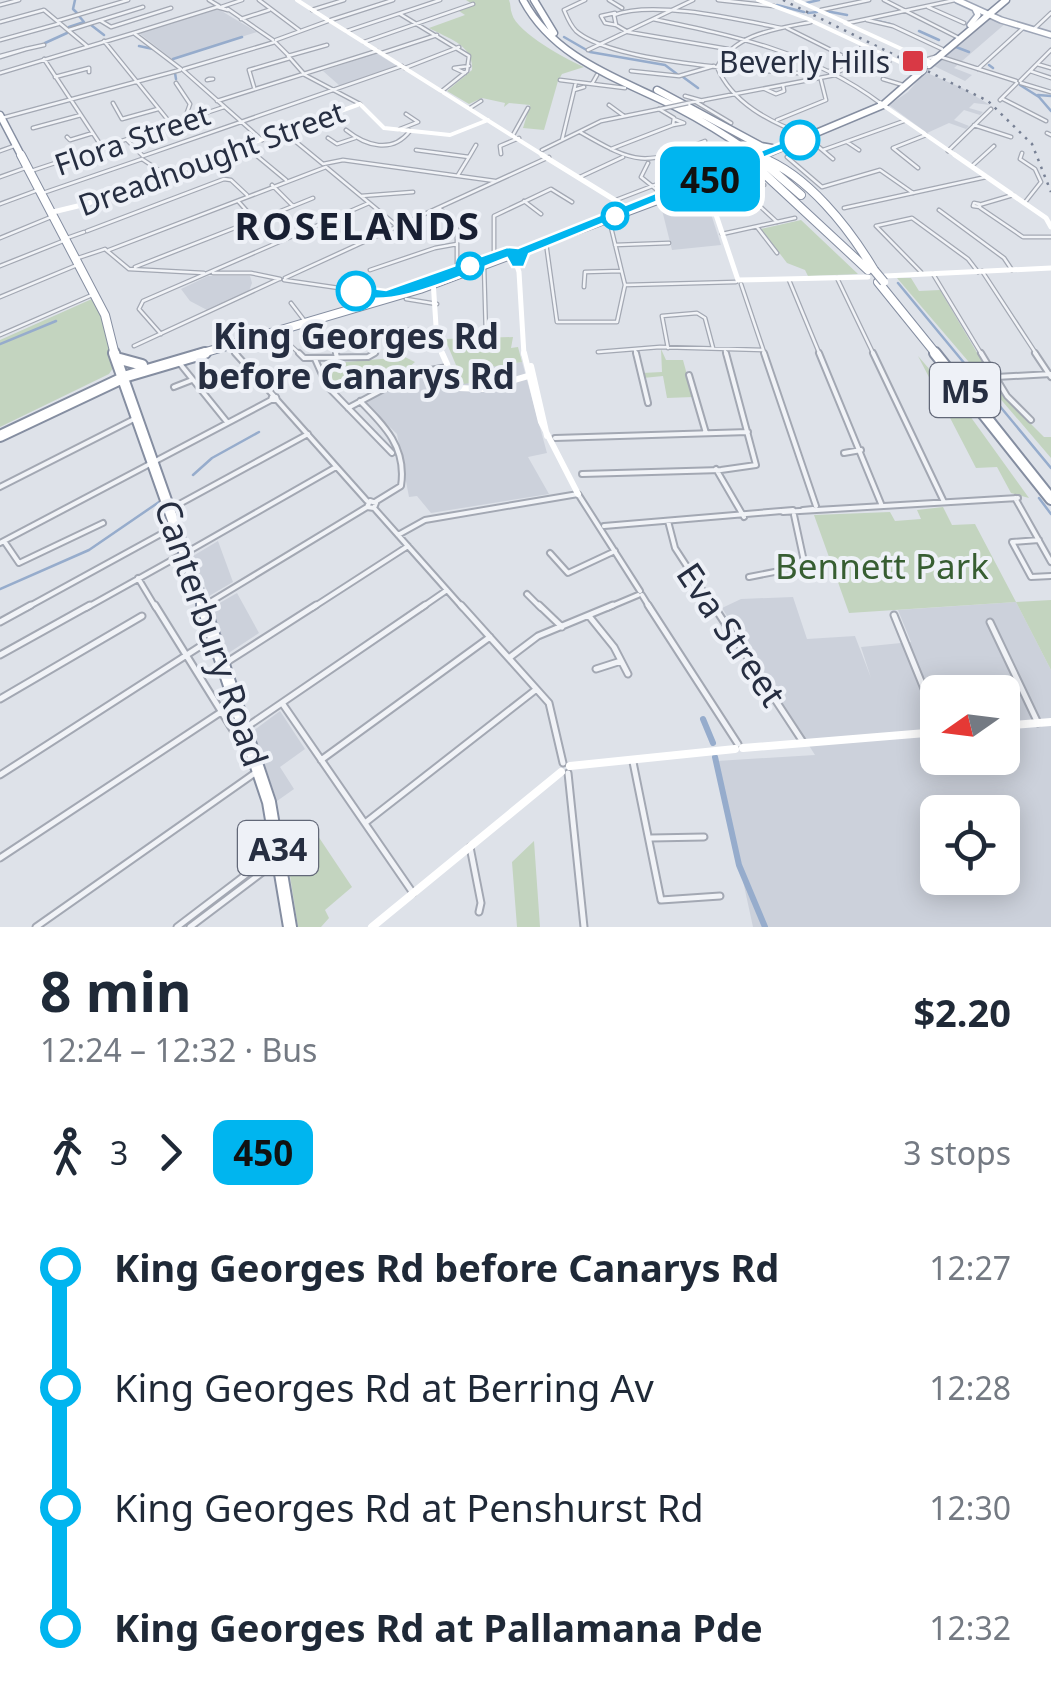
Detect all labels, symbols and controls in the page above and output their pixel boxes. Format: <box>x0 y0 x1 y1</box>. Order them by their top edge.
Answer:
place label: Beverly Hills <box>719 41 890 82</box>
marker: Beverly Hills <box>900 48 926 74</box>
street label: Dreadnought Street <box>72 91 350 225</box>
street label: Flora Street <box>49 93 215 185</box>
unlabelled marker <box>781 121 819 159</box>
line badge: 450 <box>652 146 768 212</box>
text: 450 <box>680 156 740 203</box>
district label: ROSELANDS <box>235 199 481 251</box>
unlabelled marker <box>602 203 628 229</box>
unlabelled marker <box>457 253 483 279</box>
marker: King Georges Rd before Canarys Rd <box>337 272 375 310</box>
place label: King Georges Rd before Canarys Rd <box>197 312 515 399</box>
road number: M5 <box>930 363 1000 417</box>
street label: Canterbury Road <box>144 494 280 772</box>
park label: Bennett Park <box>775 542 989 589</box>
street label: Eva Street <box>667 553 797 715</box>
north arrow <box>920 675 1020 775</box>
map controls <box>920 675 1020 895</box>
button: locate <box>920 795 1020 895</box>
road number: A34 <box>238 821 318 875</box>
text: 8 min <box>40 953 192 1028</box>
text: $2.20 <box>913 986 1011 1038</box>
text: 12:24 – 12:32 · Bus <box>40 1028 317 1071</box>
icon: walk <box>40 1125 95 1180</box>
icon: forward <box>143 1125 198 1180</box>
text: 450 <box>233 1129 293 1176</box>
text: 3 <box>110 1131 128 1174</box>
text: 3 stops <box>903 1131 1011 1174</box>
text: King Georges Rd before Canarys Rd <box>114 1241 779 1293</box>
text: 12:27 <box>929 1246 1011 1289</box>
text: King Georges Rd at Berring Av <box>114 1361 654 1413</box>
text: 12:28 <box>929 1366 1011 1409</box>
text: King Georges Rd at Penshurst Rd <box>114 1481 704 1533</box>
text: 12:30 <box>929 1486 1011 1529</box>
text: King Georges Rd at Pallamana Pde <box>114 1601 763 1653</box>
text: 12:32 <box>929 1606 1011 1649</box>

